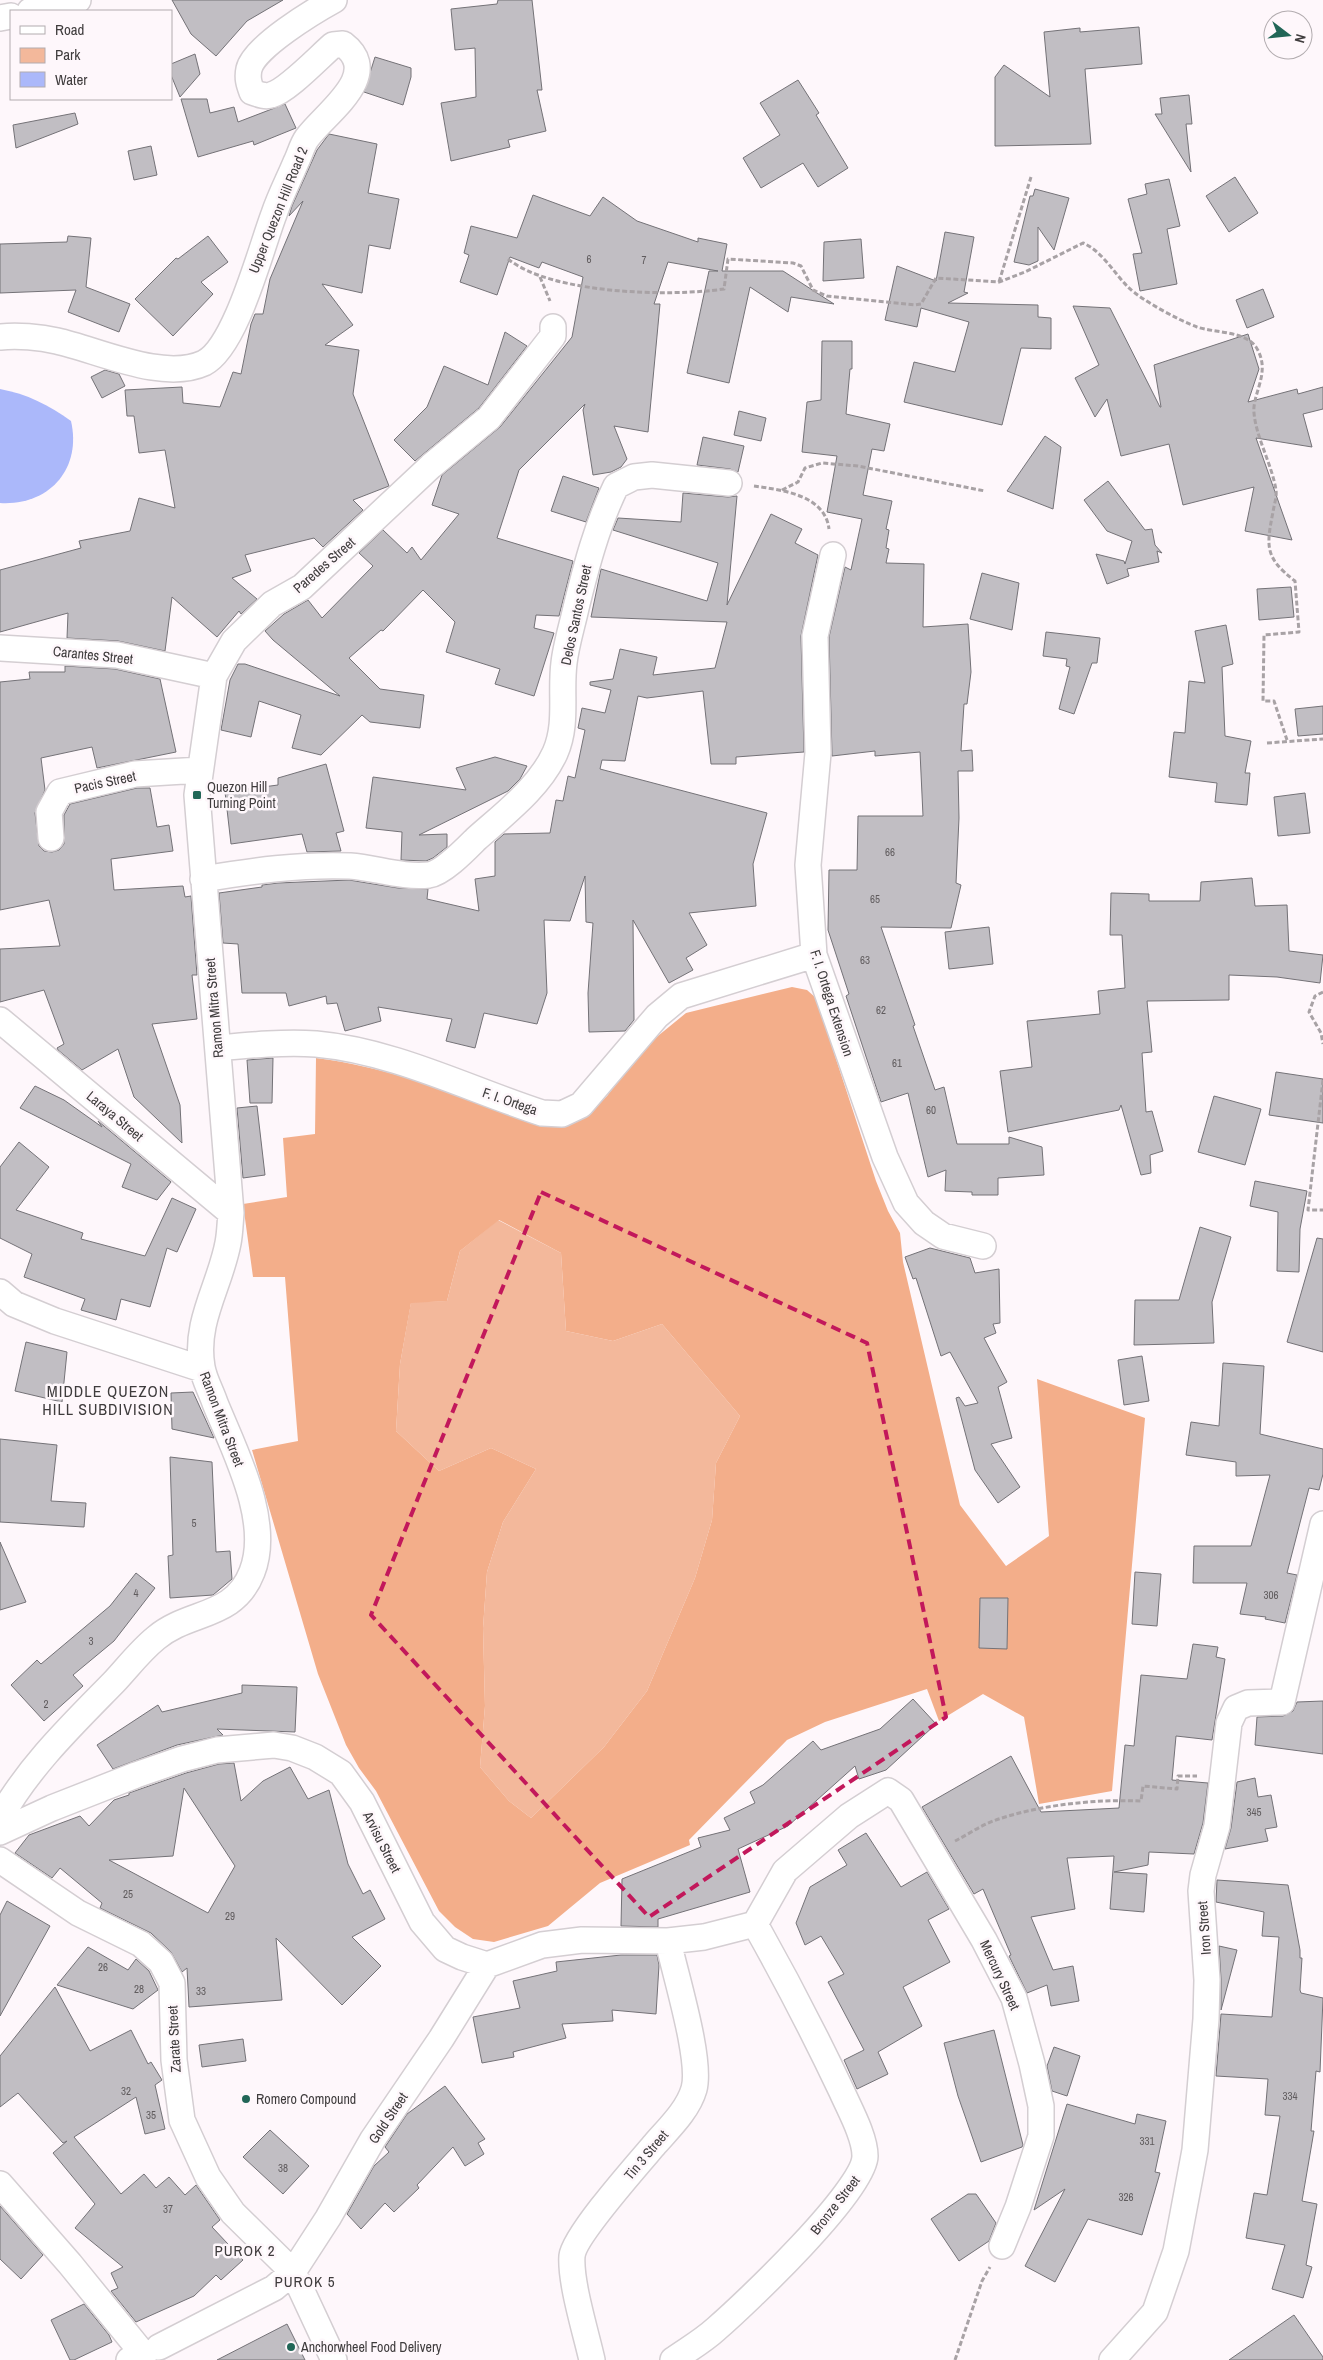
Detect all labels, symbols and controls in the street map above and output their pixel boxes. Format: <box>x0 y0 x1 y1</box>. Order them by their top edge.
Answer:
legend <box>10 10 172 100</box>
north arrow <box>1263 10 1313 60</box>
text: Road <box>55 19 84 40</box>
text: N <box>1291 32 1310 45</box>
text: Park <box>55 44 81 65</box>
text: Water <box>55 69 87 90</box>
street label: Upper Quezon Hill Road 2 <box>244 144 312 276</box>
house number: 6 <box>586 252 592 266</box>
house number: 7 <box>641 253 647 267</box>
street label: Paredes Street <box>289 533 359 597</box>
street label: Delos Santos Street <box>557 563 595 667</box>
street label: Carantes Street <box>52 642 134 668</box>
street label: Pacis Street <box>73 767 137 797</box>
place label: Quezon Hill Turning Point <box>207 778 276 812</box>
marker: Quezon Hill Turning Point <box>191 789 203 801</box>
house number: 66 <box>885 845 895 859</box>
house number: 65 <box>870 892 880 906</box>
street label: F. I. Ortega Extension <box>806 947 858 1059</box>
house number: 63 <box>860 953 870 967</box>
street label: Ramon Mitra Street <box>201 957 227 1059</box>
house number: 62 <box>876 1003 886 1017</box>
house number: 61 <box>892 1056 902 1070</box>
street label: F. I. Ortega <box>480 1083 540 1119</box>
street label: Laraya Street <box>83 1087 147 1145</box>
house number: 60 <box>926 1103 936 1117</box>
street label: Ramon Mitra Street <box>196 1369 248 1469</box>
district label: MIDDLE QUEZON HILL SUBDIVISION <box>42 1380 174 1420</box>
house number: 5 <box>191 1516 197 1530</box>
house number: 4 <box>133 1586 139 1600</box>
house number: 306 <box>1263 1588 1279 1602</box>
house number: 3 <box>88 1634 94 1648</box>
house number: 2 <box>43 1697 49 1711</box>
house number: 345 <box>1246 1805 1262 1819</box>
street label: Arvisu Street <box>358 1807 405 1876</box>
house number: 25 <box>123 1887 133 1901</box>
street label: Iron Street <box>1193 1901 1215 1955</box>
house number: 29 <box>225 1909 235 1923</box>
street label: Mercury Street <box>976 1937 1024 2013</box>
house number: 26 <box>98 1960 108 1974</box>
house number: 28 <box>134 1982 144 1996</box>
house number: 33 <box>196 1984 206 1998</box>
street label: Zarate Street <box>163 2005 185 2073</box>
house number: 32 <box>121 2084 131 2098</box>
street label: Gold Street <box>364 2089 412 2147</box>
house number: 334 <box>1282 2089 1298 2103</box>
place label: Romero Compound <box>256 2090 356 2108</box>
marker: Romero Compound <box>240 2093 252 2105</box>
house number: 35 <box>146 2108 156 2122</box>
street label: Tin 3 Street <box>620 2126 672 2184</box>
house number: 331 <box>1139 2134 1155 2148</box>
house number: 38 <box>278 2161 288 2175</box>
street label: Bronze Street <box>806 2172 864 2238</box>
house number: 326 <box>1118 2190 1134 2204</box>
house number: 37 <box>163 2202 173 2216</box>
district label: PUROK 2 <box>214 2240 276 2261</box>
district label: PUROK 5 <box>274 2271 336 2292</box>
place label: Anchorwheel Food Delivery <box>300 2338 442 2356</box>
marker: Anchorwheel Food Delivery <box>285 2341 297 2353</box>

